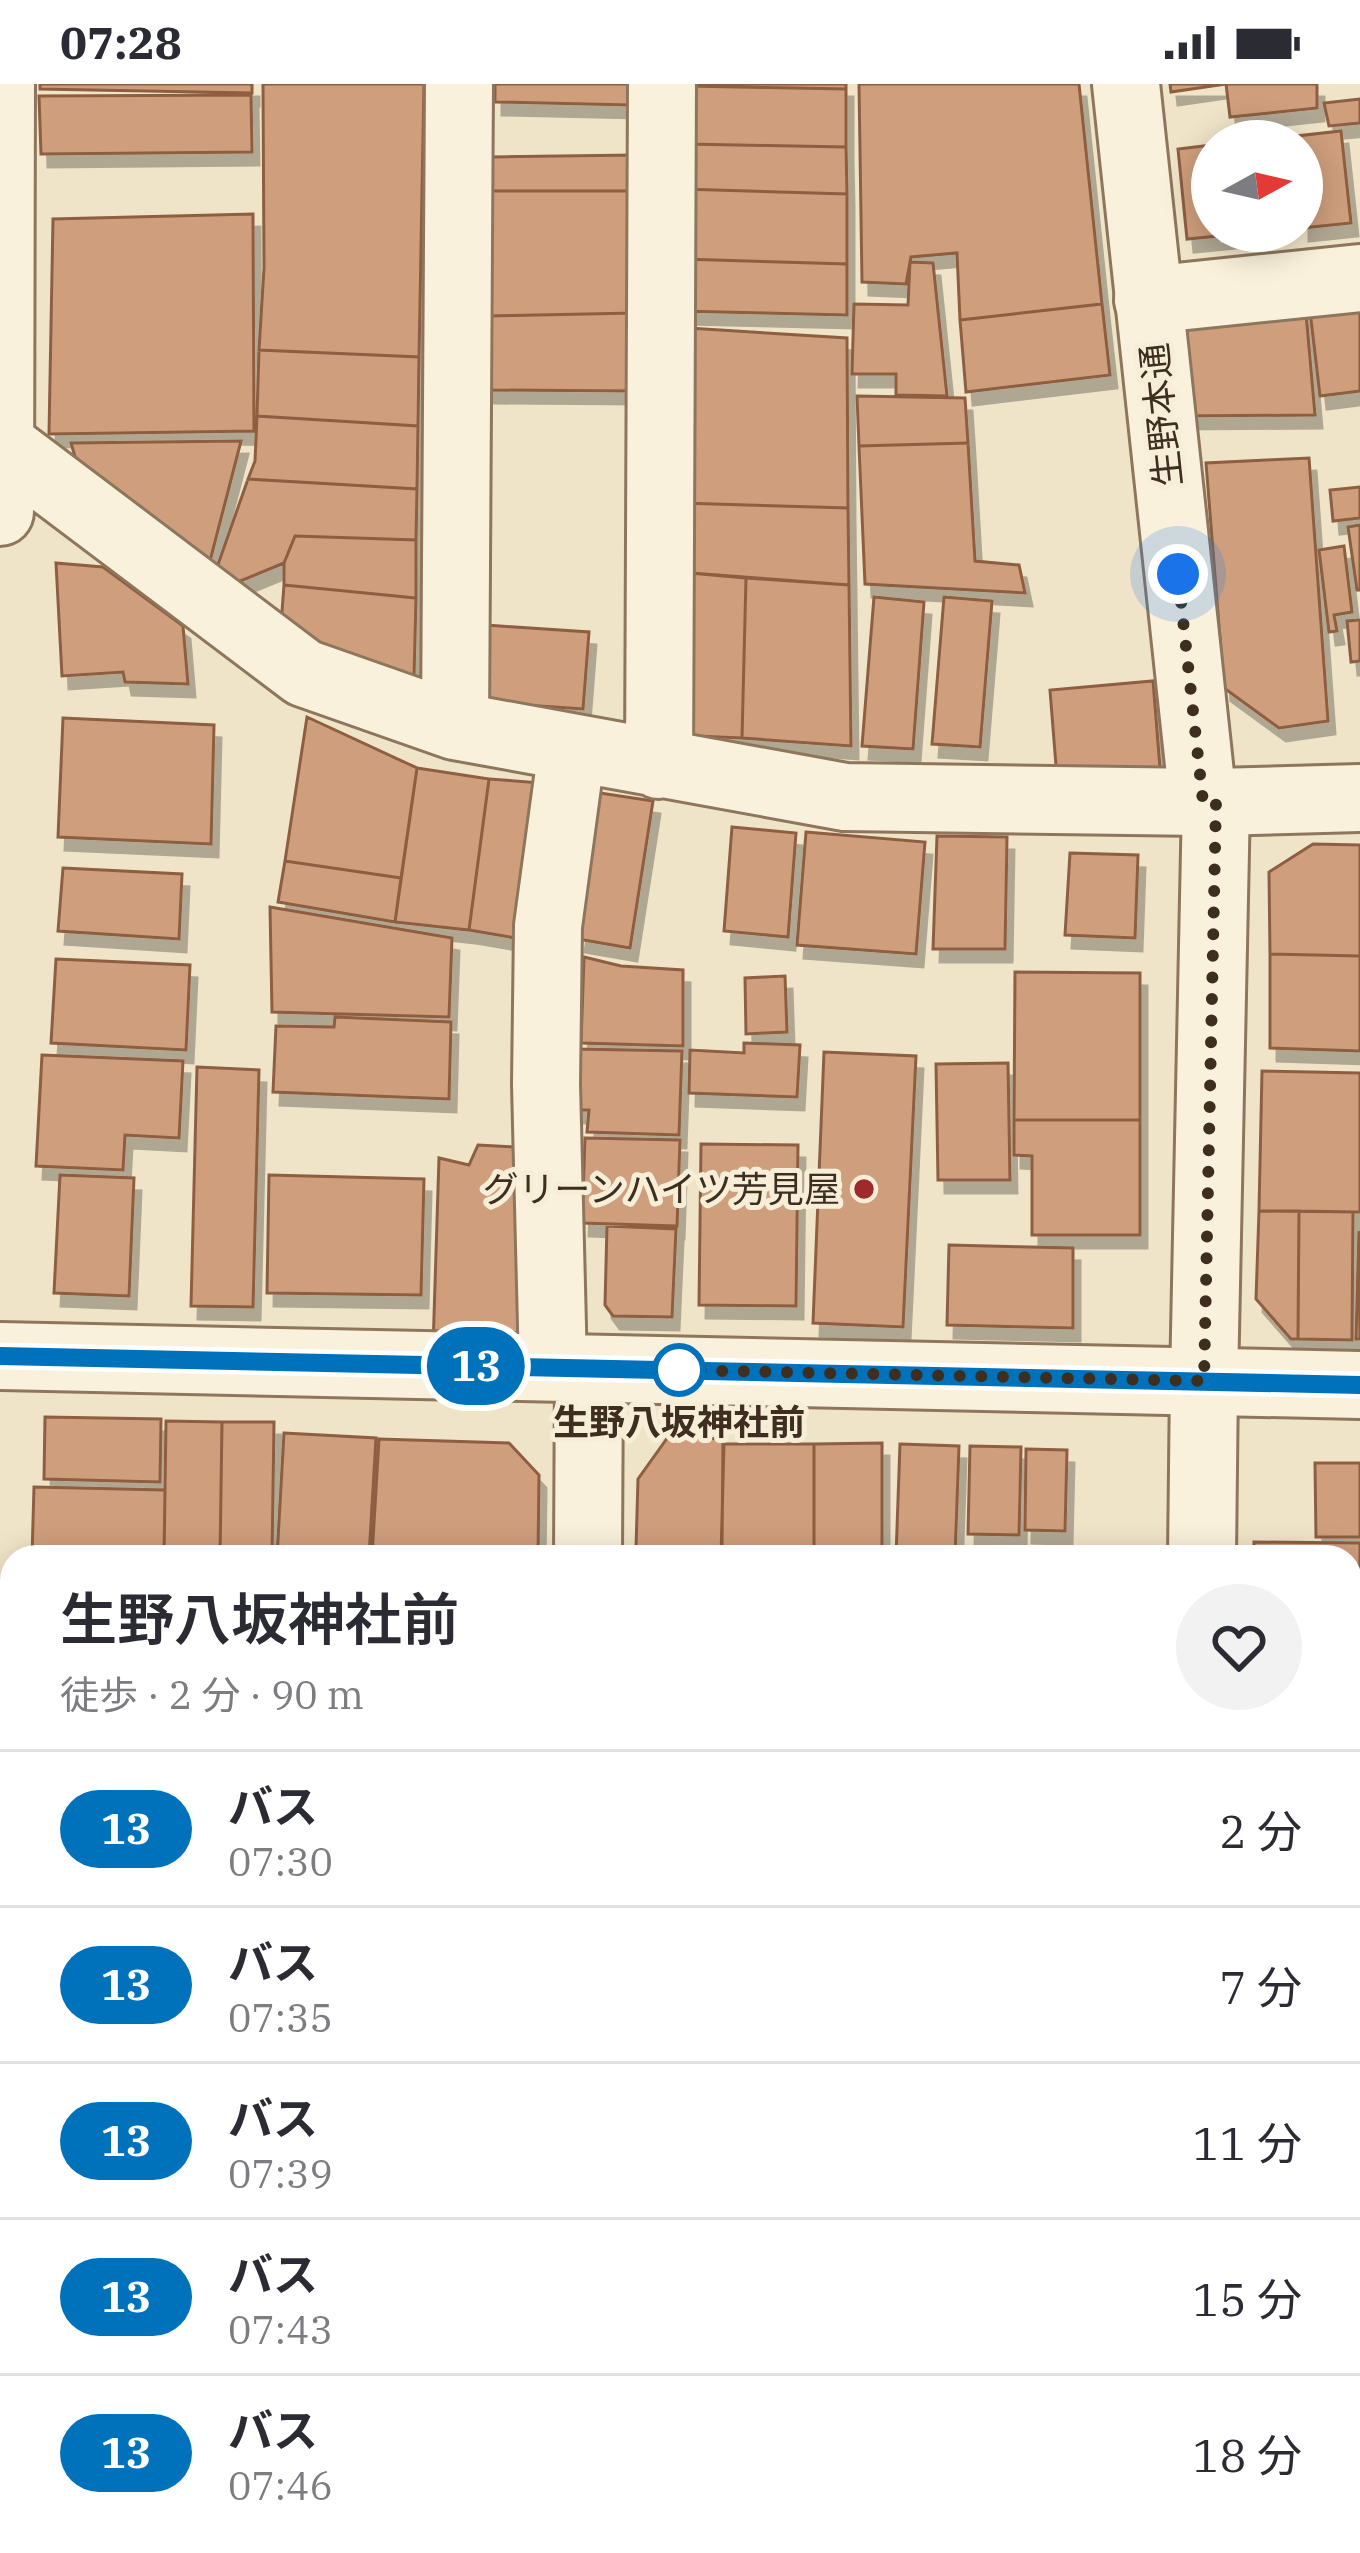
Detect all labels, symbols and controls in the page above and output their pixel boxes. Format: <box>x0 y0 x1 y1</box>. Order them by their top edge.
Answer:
text: 07:28 <box>60 13 182 71</box>
north arrow <box>1191 120 1323 252</box>
map controls <box>1191 120 1323 252</box>
street label: 生野本通 <box>1130 341 1191 489</box>
your location <box>1148 544 1208 604</box>
place label: グリーンハイツ芳見屋 <box>483 1165 840 1212</box>
marker: グリーンハイツ芳見屋 <box>851 1176 877 1202</box>
line badge: 13 <box>422 1327 530 1405</box>
text: 13 <box>451 1338 501 1393</box>
marker: 生野八坂神社前 <box>654 1345 704 1395</box>
place label: 生野八坂神社前 <box>553 1398 805 1445</box>
text: 生野八坂神社前 <box>60 1582 459 1656</box>
button: heart <box>1176 1584 1302 1710</box>
text: 徒歩 · 2 分 · 90 m <box>60 1669 364 1720</box>
text: バス <box>228 1777 318 1835</box>
text: 13 <box>101 1801 151 1856</box>
text: 2 分 <box>1220 1802 1302 1860</box>
text: 07:30 <box>228 1836 333 1887</box>
text: バス <box>228 1933 318 1991</box>
text: 13 <box>101 1957 151 2012</box>
text: 7 分 <box>1220 1958 1302 2016</box>
text: 07:35 <box>228 1992 333 2043</box>
text: バス <box>228 2089 318 2147</box>
text: 13 <box>101 2113 151 2168</box>
text: 11 分 <box>1193 2114 1302 2172</box>
text: 07:39 <box>228 2148 333 2199</box>
text: バス <box>228 2245 318 2303</box>
text: 13 <box>101 2269 151 2324</box>
text: 15 分 <box>1193 2270 1302 2328</box>
text: 07:43 <box>228 2304 333 2355</box>
text: バス <box>228 2401 318 2459</box>
text: 13 <box>101 2425 151 2480</box>
text: 18 分 <box>1193 2426 1302 2484</box>
text: 07:46 <box>228 2460 333 2511</box>

